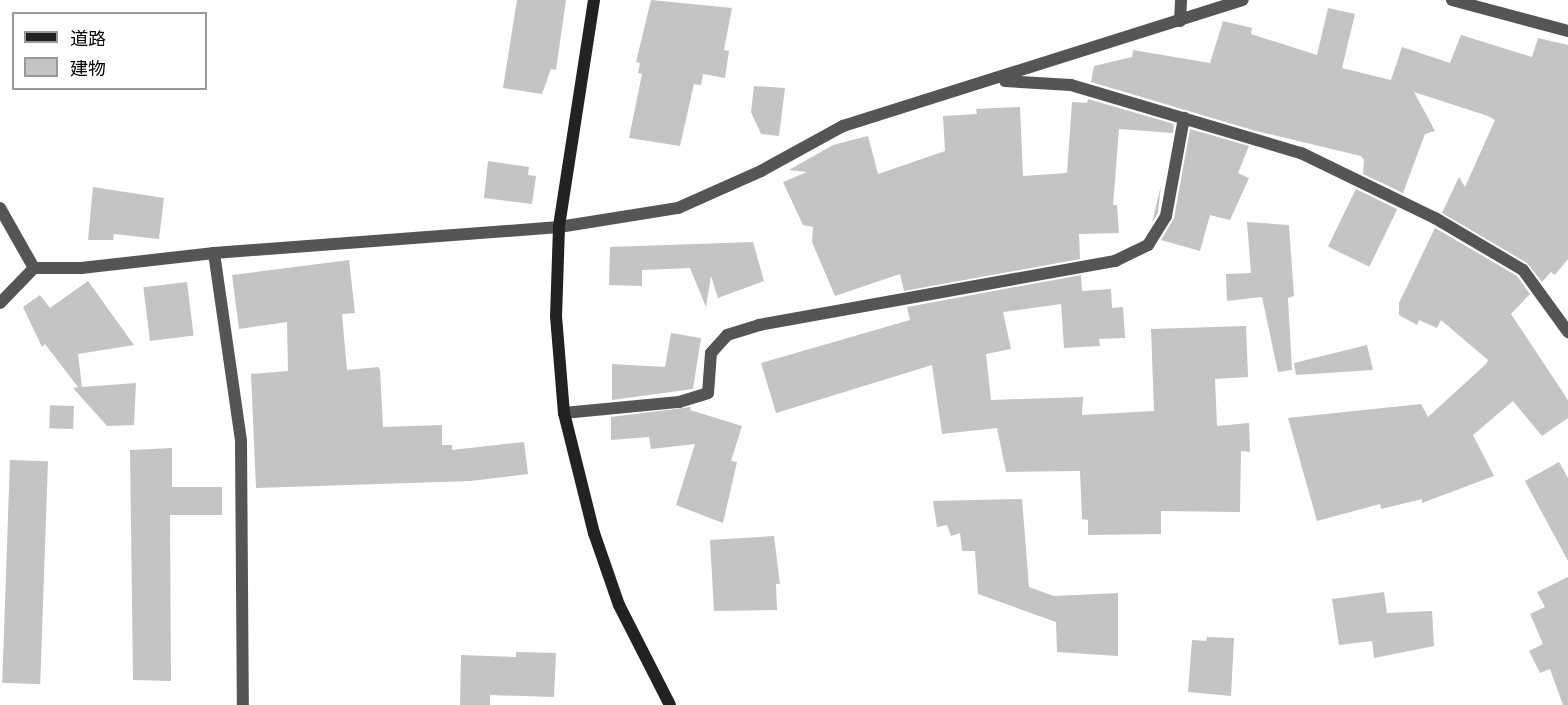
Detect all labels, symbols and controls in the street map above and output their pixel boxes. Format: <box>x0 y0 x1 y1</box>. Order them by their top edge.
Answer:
legend <box>12 12 207 90</box>
text: 道路 <box>70 28 106 50</box>
text: 建物 <box>70 58 106 80</box>

